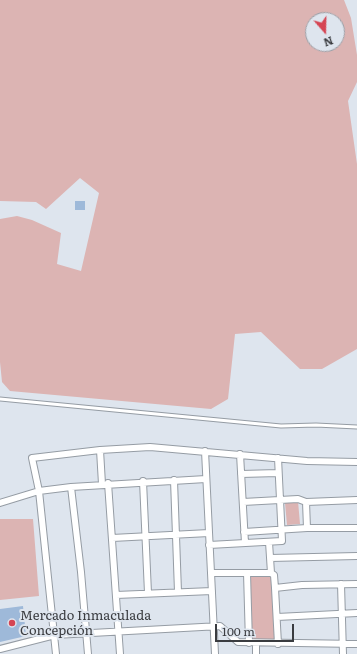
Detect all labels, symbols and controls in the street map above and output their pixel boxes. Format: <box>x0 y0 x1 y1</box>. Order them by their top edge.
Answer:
north arrow <box>305 12 345 52</box>
text: N <box>322 33 336 51</box>
place label: Mercado Inmaculada Concepción <box>20 608 151 639</box>
scale bar <box>217 616 296 642</box>
marker: Mercado Inmaculada Concepción <box>7 618 17 628</box>
text: 100 m <box>222 622 255 640</box>

